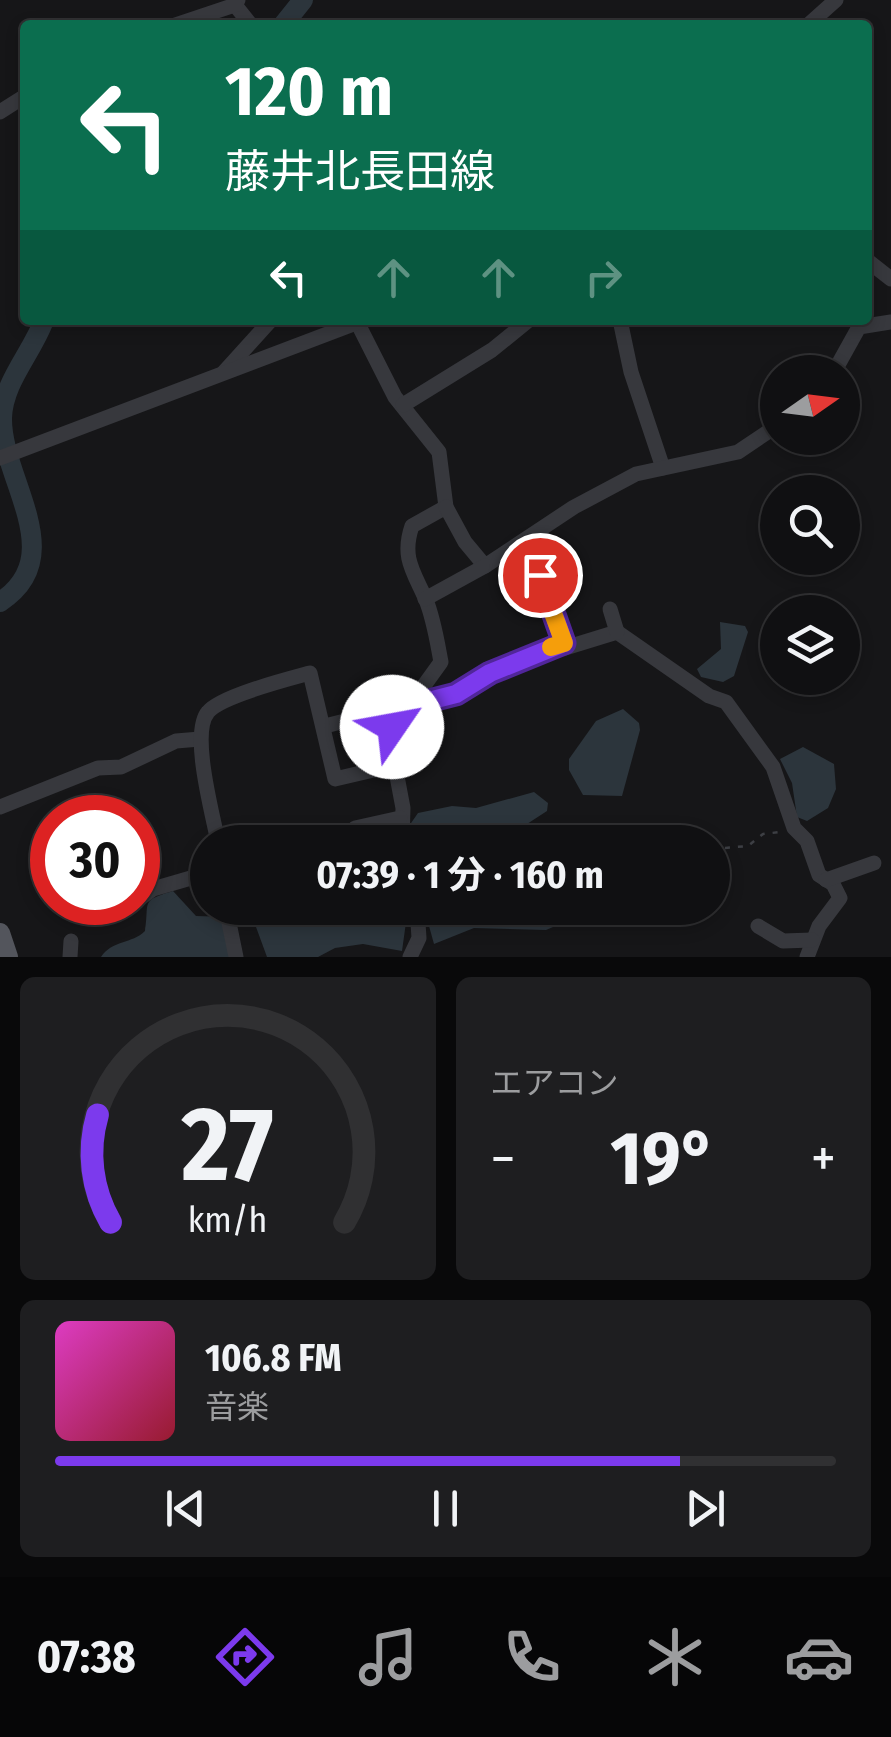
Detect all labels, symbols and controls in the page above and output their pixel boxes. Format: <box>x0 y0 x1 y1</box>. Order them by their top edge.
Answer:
text: 120 m <box>225 50 393 134</box>
icon: left <box>60 60 190 190</box>
text: 藤井北長田線 <box>225 145 495 199</box>
icon: left <box>261 250 316 305</box>
icon: ahead <box>366 250 421 305</box>
icon: ahead <box>471 250 526 305</box>
icon: right <box>576 250 631 305</box>
north arrow <box>760 355 860 455</box>
map controls <box>760 355 860 695</box>
button: search <box>760 475 860 575</box>
pin <box>498 533 583 618</box>
icon: arrive <box>513 548 568 603</box>
button: layers <box>760 595 860 695</box>
position arrow <box>340 675 444 779</box>
speed limit sign: 30 <box>30 795 160 925</box>
text: 07:39 · 1 分 · 160 m <box>316 852 604 898</box>
text: エアコン <box>491 1064 619 1102</box>
text: 27 <box>181 1083 274 1208</box>
text: 19° <box>610 1114 716 1204</box>
text: − <box>491 1126 515 1192</box>
text: + <box>811 1126 836 1192</box>
text: km/h <box>188 1199 268 1241</box>
text: 106.8 FM <box>205 1335 342 1381</box>
text: 音楽 <box>205 1388 269 1426</box>
icon: previous <box>158 1481 213 1536</box>
icon: pause <box>418 1481 473 1536</box>
icon: next <box>678 1481 733 1536</box>
icon: directions <box>210 1622 280 1692</box>
icon: music <box>353 1622 423 1692</box>
icon: phone <box>497 1622 567 1692</box>
icon: climate <box>640 1622 710 1692</box>
icon: car <box>784 1622 854 1692</box>
text: 07:38 <box>37 1630 136 1684</box>

